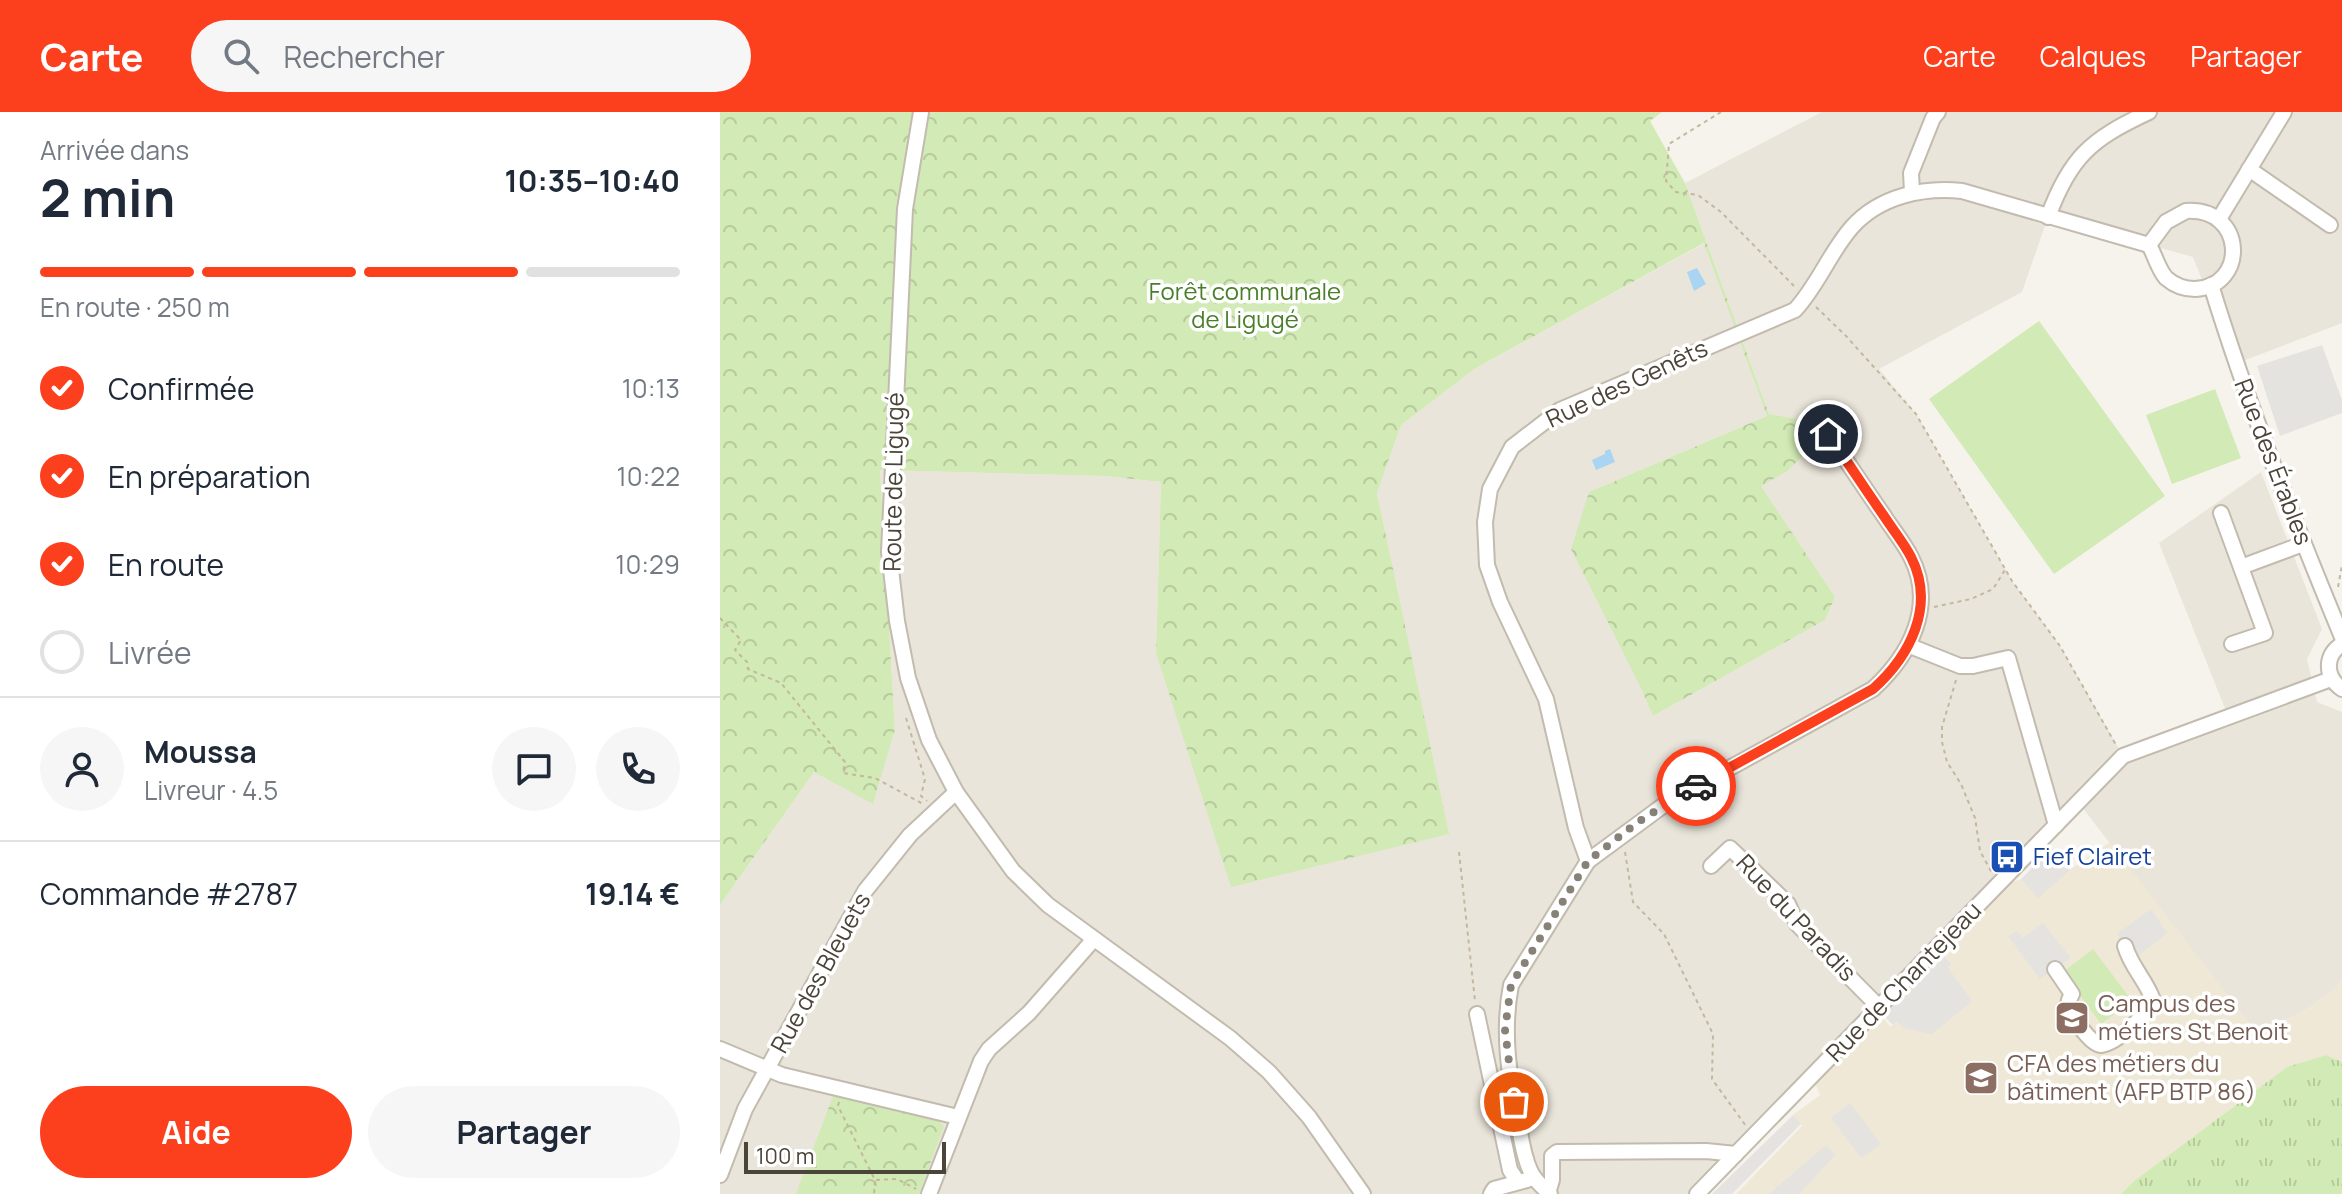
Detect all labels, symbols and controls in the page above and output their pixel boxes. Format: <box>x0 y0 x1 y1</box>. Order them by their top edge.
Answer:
search box <box>191 20 751 92</box>
text: Carte <box>40 30 143 82</box>
icon: search <box>219 34 263 78</box>
text: Rechercher <box>283 36 445 77</box>
text: Carte <box>1923 37 1996 75</box>
text: Calques <box>2040 37 2146 75</box>
text: Partager <box>2190 37 2302 75</box>
text: Arrivée dans <box>40 132 189 168</box>
text: 10:35–10:40 <box>505 160 680 201</box>
text: 2 min <box>40 162 175 233</box>
park label: Forêt communale de Ligugé <box>1149 274 1341 335</box>
text: En route · 250 m <box>40 289 230 325</box>
street label: Rue des Genêts <box>1540 331 1713 435</box>
icon: check <box>40 366 84 410</box>
text: Confirmée <box>108 368 254 409</box>
text: 10:13 <box>622 370 680 406</box>
street label: Rue des Érables <box>2228 374 2321 549</box>
street label: Route de Ligugé <box>874 392 911 572</box>
pin <box>1794 400 1862 468</box>
icon: home <box>1806 412 1850 456</box>
icon: check <box>40 454 84 498</box>
text: En préparation <box>108 456 310 497</box>
text: 10:22 <box>617 458 680 494</box>
icon: check <box>40 542 84 586</box>
text: En route <box>108 544 224 585</box>
text: 10:29 <box>615 546 680 582</box>
text: Livrée <box>108 632 191 673</box>
button: person <box>40 727 124 811</box>
button: chat <box>492 727 576 811</box>
button: phone <box>596 727 680 811</box>
text: Moussa <box>144 731 257 772</box>
courier <box>1656 746 1736 826</box>
icon: car <box>1674 764 1718 808</box>
text: Livreur · 4.5 <box>144 772 278 808</box>
bus stop icon: Fief Clairet <box>1988 838 2026 876</box>
place label: Fief Clairet <box>2033 839 2152 872</box>
street label: Rue du Paradis <box>1730 846 1865 988</box>
text: Commande #2787 <box>40 873 298 914</box>
text: 19.14 € <box>585 873 680 914</box>
street label: Rue des Bleuets <box>762 886 877 1058</box>
street label: Rue de Chantejeau <box>1818 894 1988 1068</box>
place label: Campus des métiers St Benoit <box>2098 986 2288 1047</box>
school or university icon: Campus des métiers St Benoit <box>2053 999 2091 1037</box>
place label: CFA des métiers du bâtiment (AFP BTP 86) <box>2007 1046 2256 1107</box>
school or university icon: CFA des métiers du bâtiment (AFP BTP 86) <box>1962 1059 2000 1097</box>
pin <box>1480 1068 1548 1136</box>
icon: bag <box>1492 1080 1536 1124</box>
button: Aide <box>40 1086 352 1178</box>
button: Partager <box>368 1086 680 1178</box>
scale bar <box>744 1138 946 1174</box>
text: 100 m <box>756 1141 814 1171</box>

